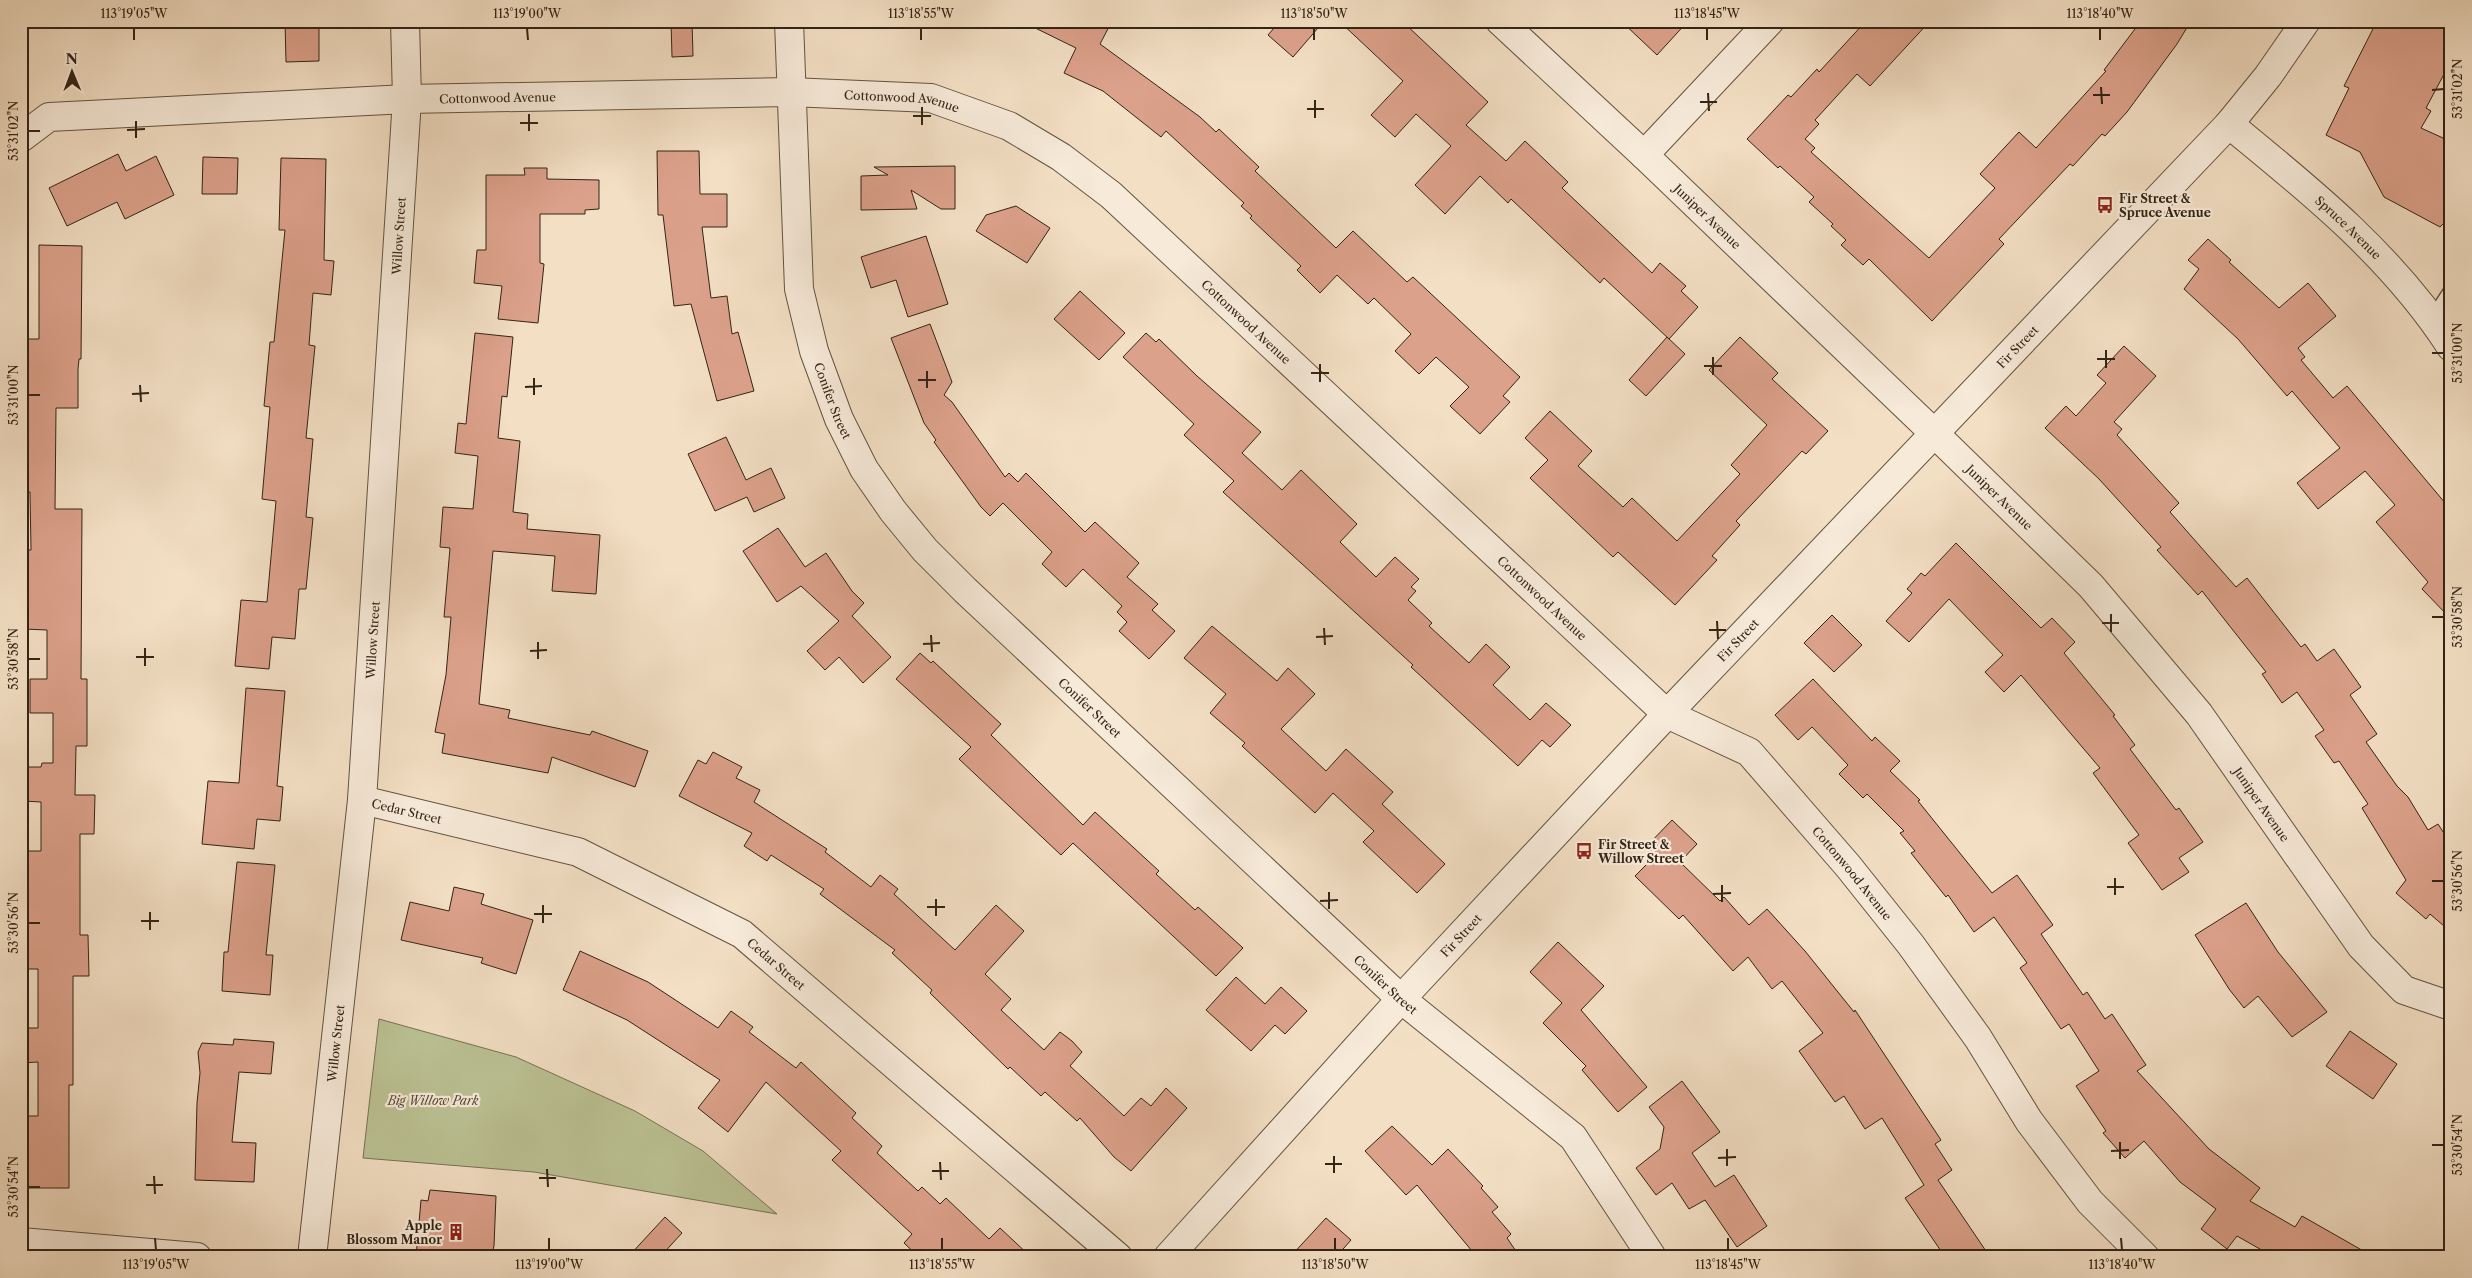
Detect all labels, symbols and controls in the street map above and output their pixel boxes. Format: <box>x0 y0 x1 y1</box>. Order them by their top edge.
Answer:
text: 113°19'05"W <box>100 6 168 21</box>
text: 113°19'00"W <box>493 6 562 21</box>
text: 113°18'55"W <box>888 6 955 21</box>
text: 113°18'50"W <box>1280 6 1348 21</box>
text: 113°18'45"W <box>1674 6 1741 21</box>
text: 113°18'40"W <box>2067 6 2134 21</box>
north arrow <box>48 48 98 98</box>
text: N <box>66 50 78 68</box>
text: 53°31'02"N <box>2450 59 2465 119</box>
street label: Cottonwood Avenue <box>844 87 962 115</box>
street label: Cottonwood Avenue <box>439 89 556 106</box>
text: 53°31'02"N <box>6 101 21 161</box>
street label: Juniper Avenue <box>1670 179 1745 252</box>
place label: Fir Street & Spruce Avenue <box>2119 191 2211 220</box>
street label: Spruce Avenue <box>2312 192 2385 262</box>
bus stop icon: Fir Street & Spruce Avenue <box>2095 195 2115 215</box>
street label: Willow Street <box>388 196 408 276</box>
street label: Cottonwood Avenue <box>1199 276 1294 367</box>
street label: Fir Street <box>1993 321 2041 371</box>
text: 53°31'00"N <box>2450 323 2465 383</box>
street label: Conifer Street <box>811 360 855 442</box>
text: 53°31'00"N <box>6 365 21 425</box>
street label: Juniper Avenue <box>1962 460 2036 533</box>
street label: Cottonwood Avenue <box>1495 552 1590 643</box>
text: 53°30'58"N <box>2450 586 2465 648</box>
street label: Willow Street <box>362 600 382 680</box>
street label: Fir Street <box>1714 615 1762 664</box>
text: 53°30'58"N <box>6 628 21 690</box>
street label: Conifer Street <box>1056 674 1125 741</box>
street label: Juniper Avenue <box>2230 762 2293 844</box>
street label: Cedar Street <box>370 795 444 827</box>
street label: Cottonwood Avenue <box>1809 823 1896 923</box>
place label: Fir Street & Willow Street <box>1597 837 1684 866</box>
bus stop icon: Fir Street & Willow Street <box>1574 841 1594 861</box>
text: 53°30'56"N <box>2450 850 2465 912</box>
text: 53°30'56"N <box>6 892 21 954</box>
street label: Fir Street <box>1437 910 1485 960</box>
street label: Cedar Street <box>744 935 809 993</box>
street label: Conifer Street <box>1351 951 1421 1017</box>
street label: Willow Street <box>324 1003 347 1084</box>
park label: Big Willow Park <box>387 1093 479 1108</box>
text: 53°30'54"N <box>2450 1114 2465 1176</box>
text: 53°30'54"N <box>6 1156 21 1218</box>
place label: Apple Blossom Manor <box>346 1218 442 1247</box>
building icon: Apple Blossom Manor <box>446 1222 466 1242</box>
text: 113°19'05"W <box>122 1257 190 1272</box>
text: 113°19'00"W <box>515 1257 584 1272</box>
text: 113°18'55"W <box>909 1257 976 1272</box>
text: 113°18'50"W <box>1301 1257 1369 1272</box>
text: 113°18'45"W <box>1695 1257 1762 1272</box>
text: 113°18'40"W <box>2089 1257 2156 1272</box>

